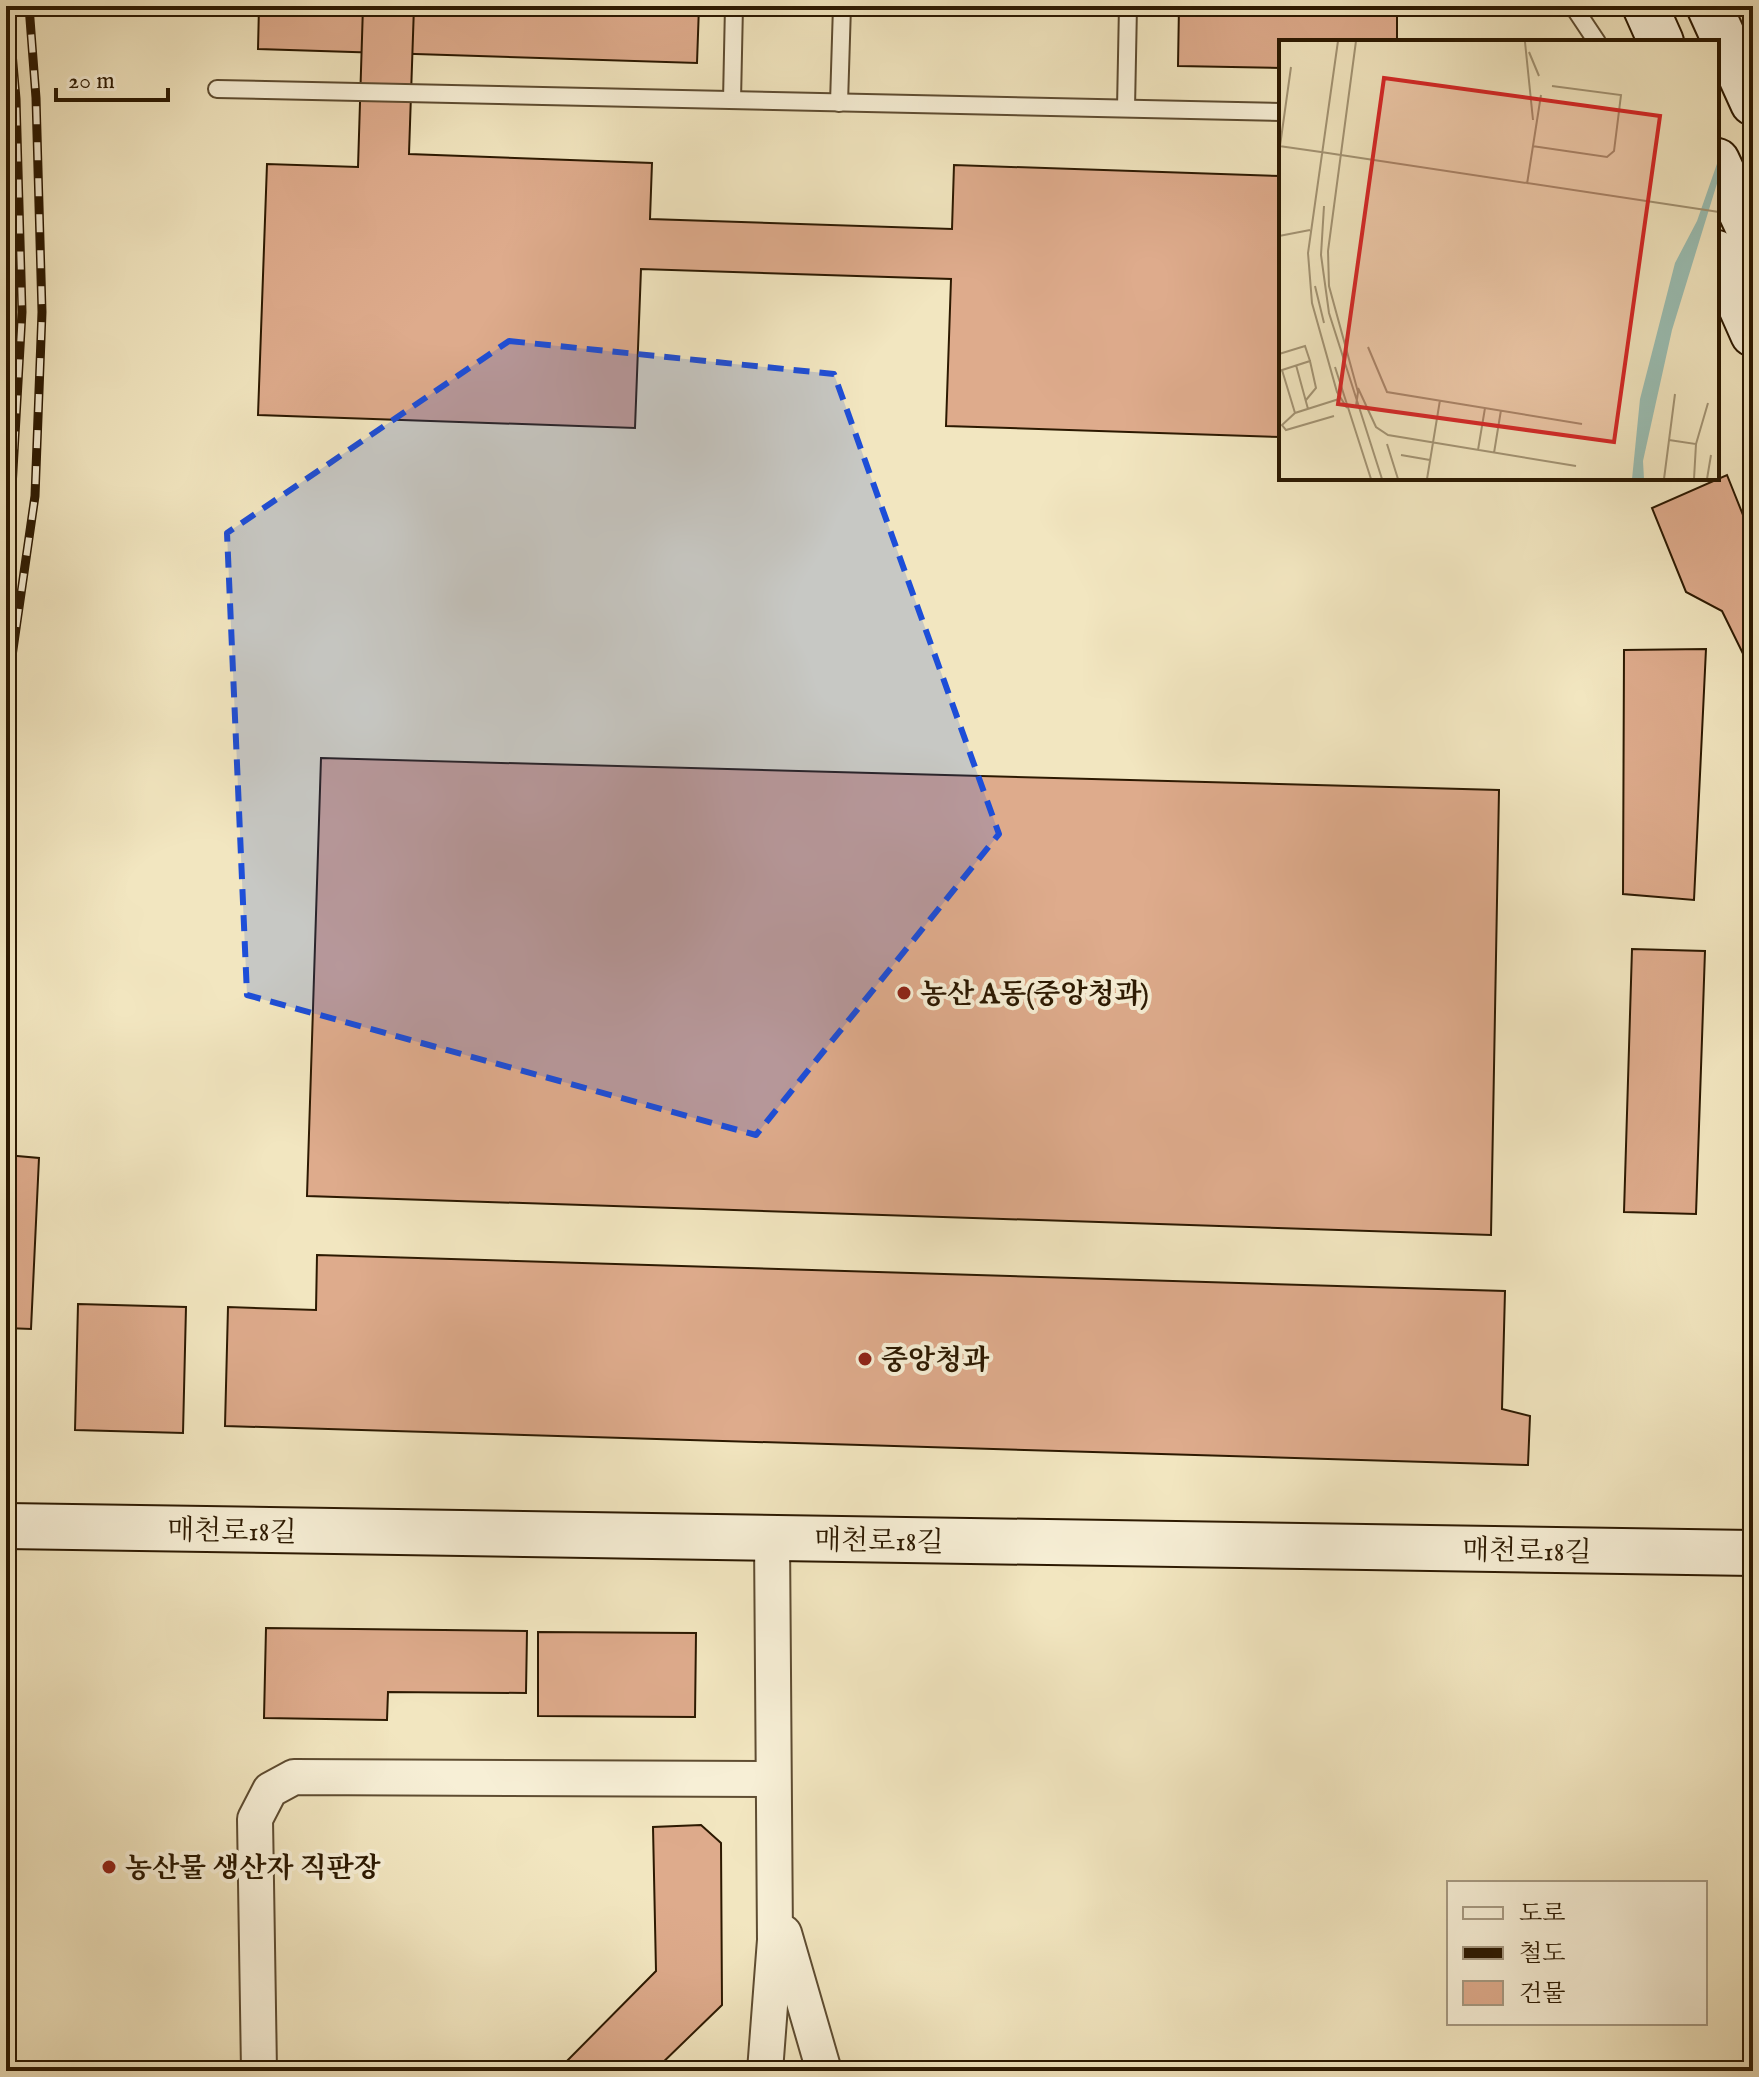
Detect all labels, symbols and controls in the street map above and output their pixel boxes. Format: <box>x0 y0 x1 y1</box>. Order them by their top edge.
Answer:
inset map <box>1279 40 1719 480</box>
scale bar <box>56 52 168 102</box>
text: 20 m <box>68 66 115 97</box>
place label: 농산 A동(중앙청과) <box>920 978 1149 1013</box>
marker: 농산 A동(중앙청과) <box>895 984 913 1002</box>
place label: 중앙청과 <box>881 1344 990 1379</box>
marker: 중앙청과 <box>856 1350 874 1368</box>
street label: 매천로18길 <box>167 1514 297 1551</box>
street label: 매천로18길 <box>814 1524 944 1561</box>
street label: 매천로18길 <box>1462 1534 1592 1571</box>
place label: 농산물 생산자 직판장 <box>125 1852 382 1887</box>
marker: 농산물 생산자 직판장 <box>100 1858 118 1876</box>
legend <box>1447 1881 1707 2025</box>
text: 도로 <box>1519 1899 1565 1930</box>
text: 철도 <box>1519 1939 1565 1970</box>
text: 건물 <box>1519 1979 1565 2010</box>

